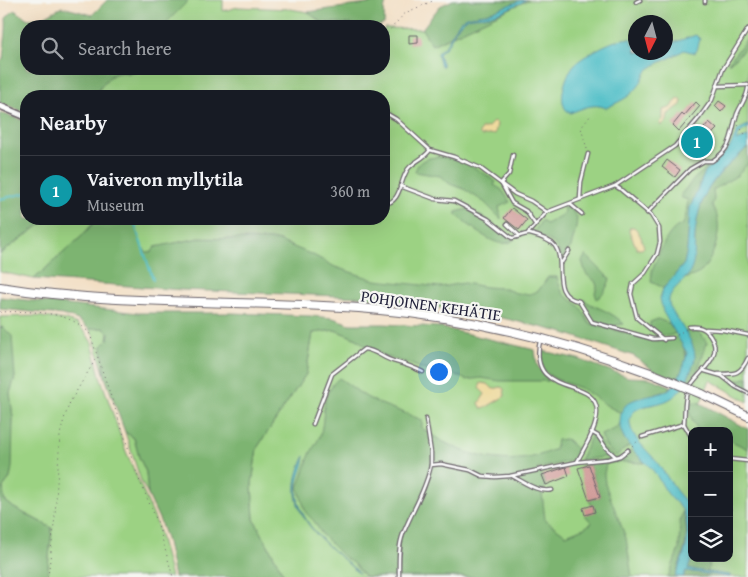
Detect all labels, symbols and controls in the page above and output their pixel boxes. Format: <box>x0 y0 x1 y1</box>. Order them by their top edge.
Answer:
north arrow <box>628 15 673 60</box>
search box <box>20 20 390 75</box>
icon: search <box>38 34 66 62</box>
text: Search here <box>78 34 172 62</box>
text: Nearby <box>40 107 107 138</box>
pin: 1 <box>681 123 713 161</box>
text: Vaiveron myllytila <box>87 165 243 193</box>
text: 1 <box>52 179 60 203</box>
text: 360 m <box>330 179 370 203</box>
text: Museum <box>87 193 144 217</box>
street label: POHJOINEN KEHÄTIE <box>360 283 502 327</box>
your location <box>426 359 452 385</box>
map controls <box>688 427 733 562</box>
button: + <box>688 427 733 472</box>
button: − <box>688 472 733 517</box>
button: layers <box>688 517 733 562</box>

